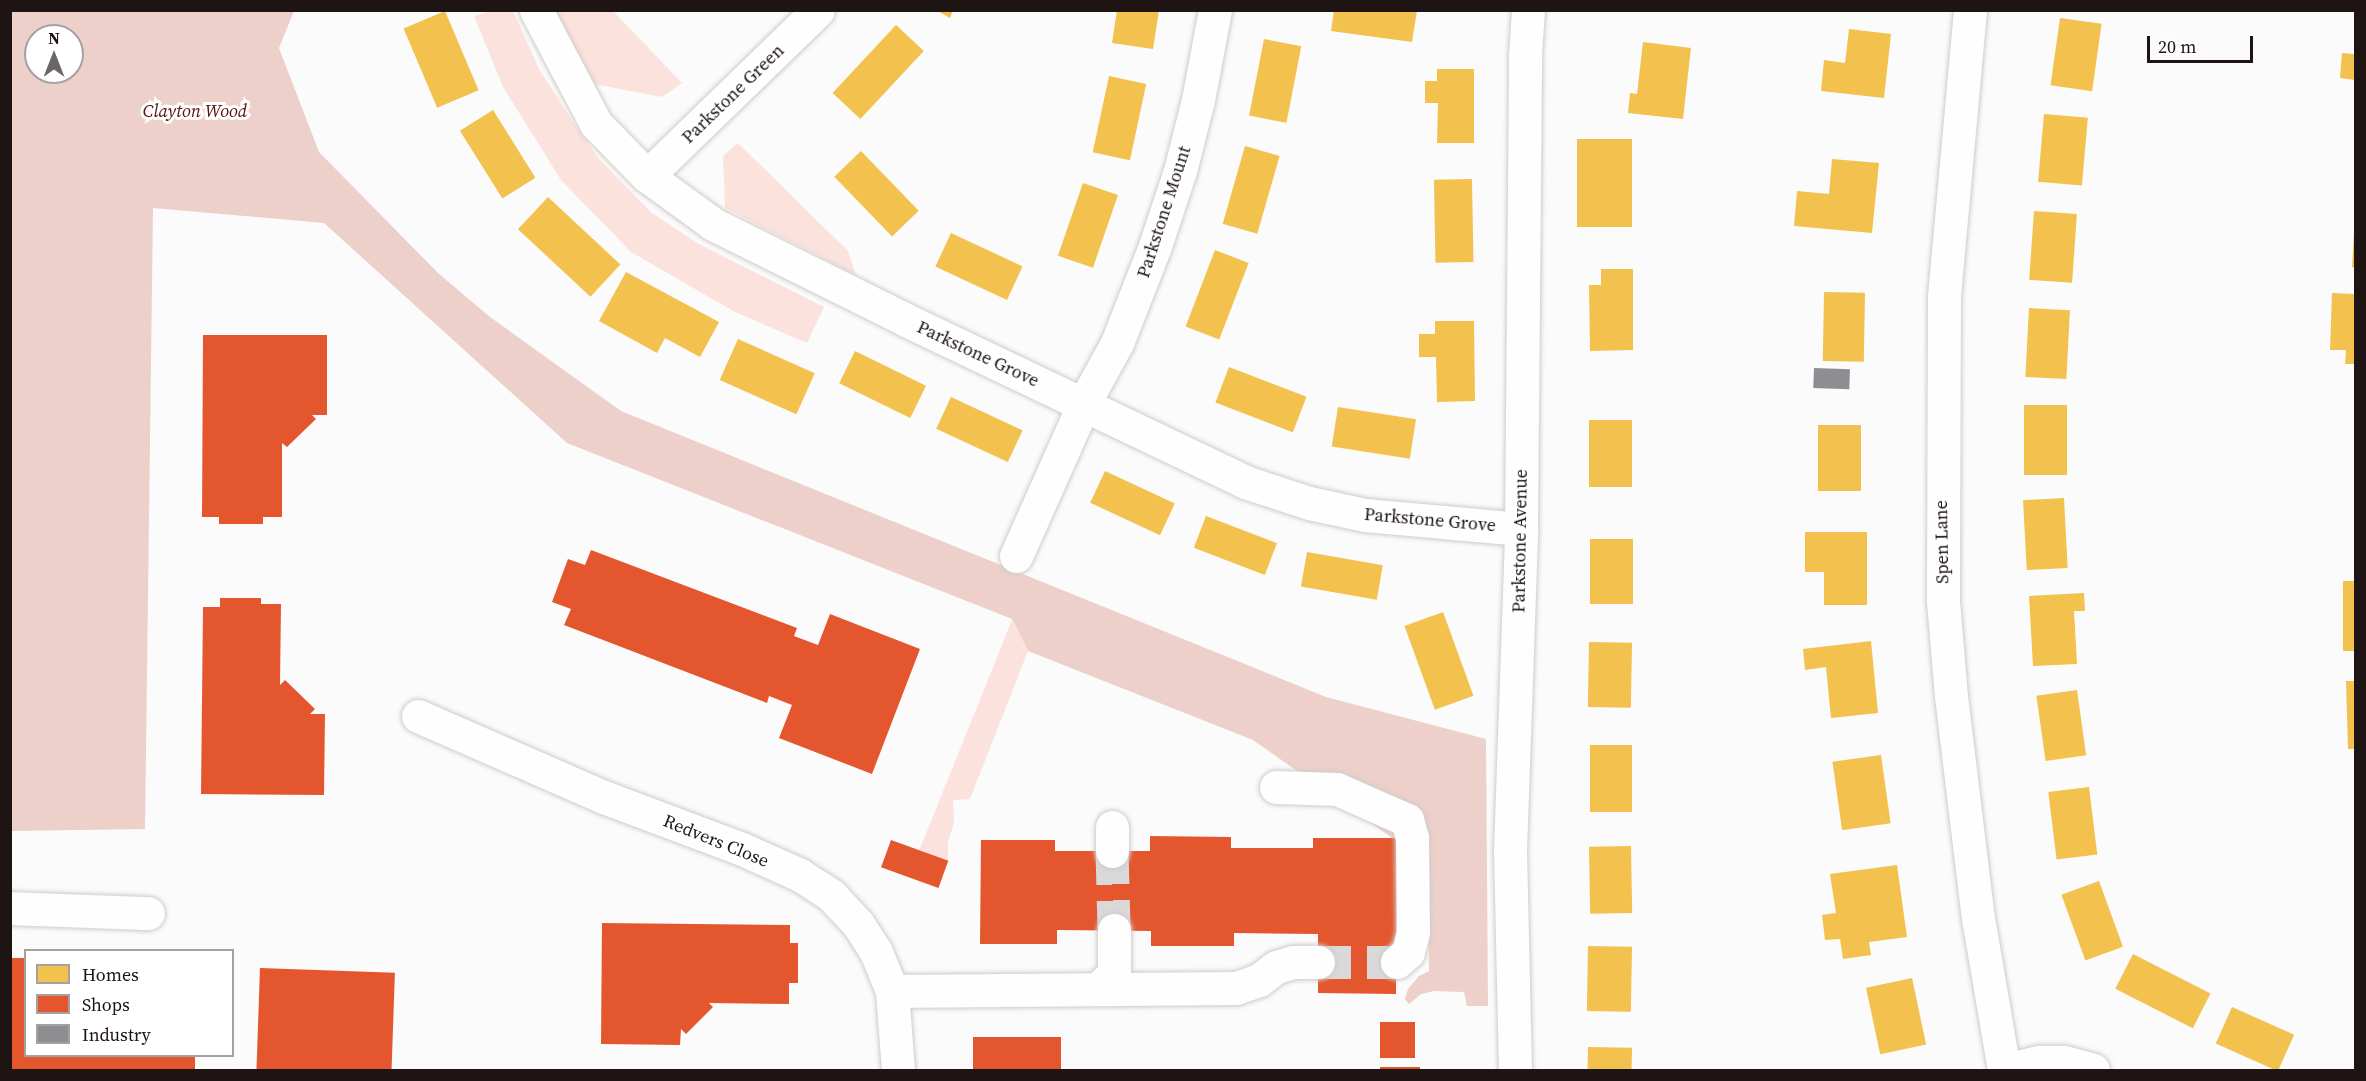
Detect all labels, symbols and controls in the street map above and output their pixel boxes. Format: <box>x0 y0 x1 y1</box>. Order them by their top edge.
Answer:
north arrow <box>24 24 84 84</box>
scale bar <box>2150 24 2256 62</box>
text: N <box>48 27 60 49</box>
text: 20 m <box>2158 34 2196 59</box>
street label: Parkstone Green <box>677 40 789 148</box>
park label: Clayton Wood <box>143 100 247 122</box>
street label: Parkstone Mount <box>1133 143 1195 281</box>
street label: Parkstone Grove <box>914 316 1042 392</box>
street label: Parkstone Avenue <box>1508 469 1532 613</box>
street label: Spen Lane <box>1930 500 1954 584</box>
street label: Parkstone Grove <box>1363 503 1497 537</box>
street label: Redvers Close <box>660 810 772 872</box>
legend <box>24 949 234 1057</box>
text: Homes <box>82 962 139 987</box>
text: Shops <box>82 992 130 1017</box>
text: Industry <box>82 1022 151 1047</box>

